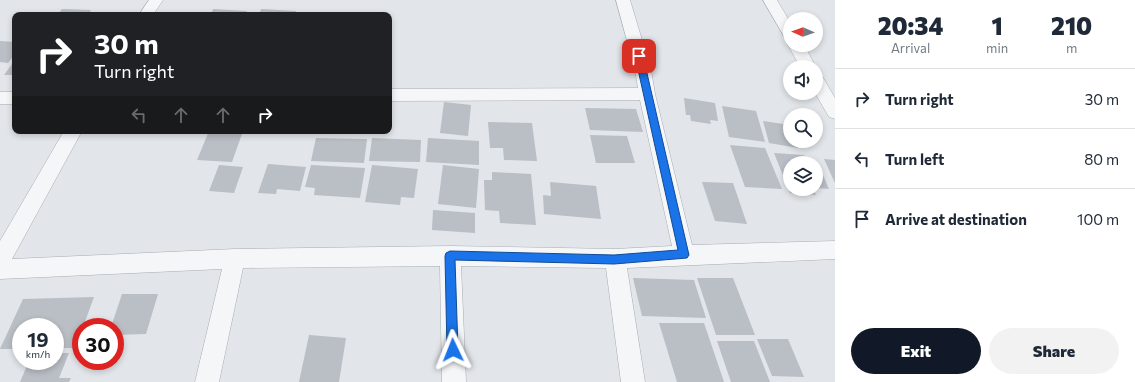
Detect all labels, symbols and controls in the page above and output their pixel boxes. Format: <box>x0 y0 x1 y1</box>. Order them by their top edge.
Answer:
text: 20:34 <box>878 11 943 40</box>
text: 1 <box>992 11 1003 40</box>
text: 210 <box>1051 11 1092 40</box>
north arrow <box>783 12 823 52</box>
map controls <box>783 12 823 196</box>
text: 30 m <box>94 26 159 60</box>
icon: right <box>28 28 80 80</box>
pin <box>622 39 656 73</box>
text: Arrival <box>891 40 930 56</box>
text: min <box>986 40 1008 56</box>
text: m <box>1066 40 1077 56</box>
icon: arrive <box>628 45 650 67</box>
text: Turn right <box>94 60 174 82</box>
button: sound <box>783 60 823 100</box>
icon: right <box>851 88 873 110</box>
text: Turn right <box>885 90 954 108</box>
text: 30 m <box>1085 90 1119 108</box>
icon: left <box>128 104 150 126</box>
icon: ahead <box>170 104 192 126</box>
icon: ahead <box>212 104 234 126</box>
icon: right <box>254 104 276 126</box>
button: search <box>783 108 823 148</box>
icon: left <box>851 148 873 170</box>
text: Turn left <box>885 150 944 168</box>
text: 80 m <box>1084 150 1119 168</box>
button: layers <box>783 156 823 196</box>
icon: arrive <box>851 208 873 230</box>
text: Arrive at destination <box>885 210 1027 228</box>
text: 100 m <box>1077 210 1119 228</box>
speed limit sign: 30 <box>72 318 124 370</box>
text: 19 <box>27 327 49 351</box>
button: Exit <box>851 328 981 374</box>
button: Share <box>989 328 1119 374</box>
position arrow <box>432 329 474 371</box>
text: km/h <box>26 348 50 360</box>

